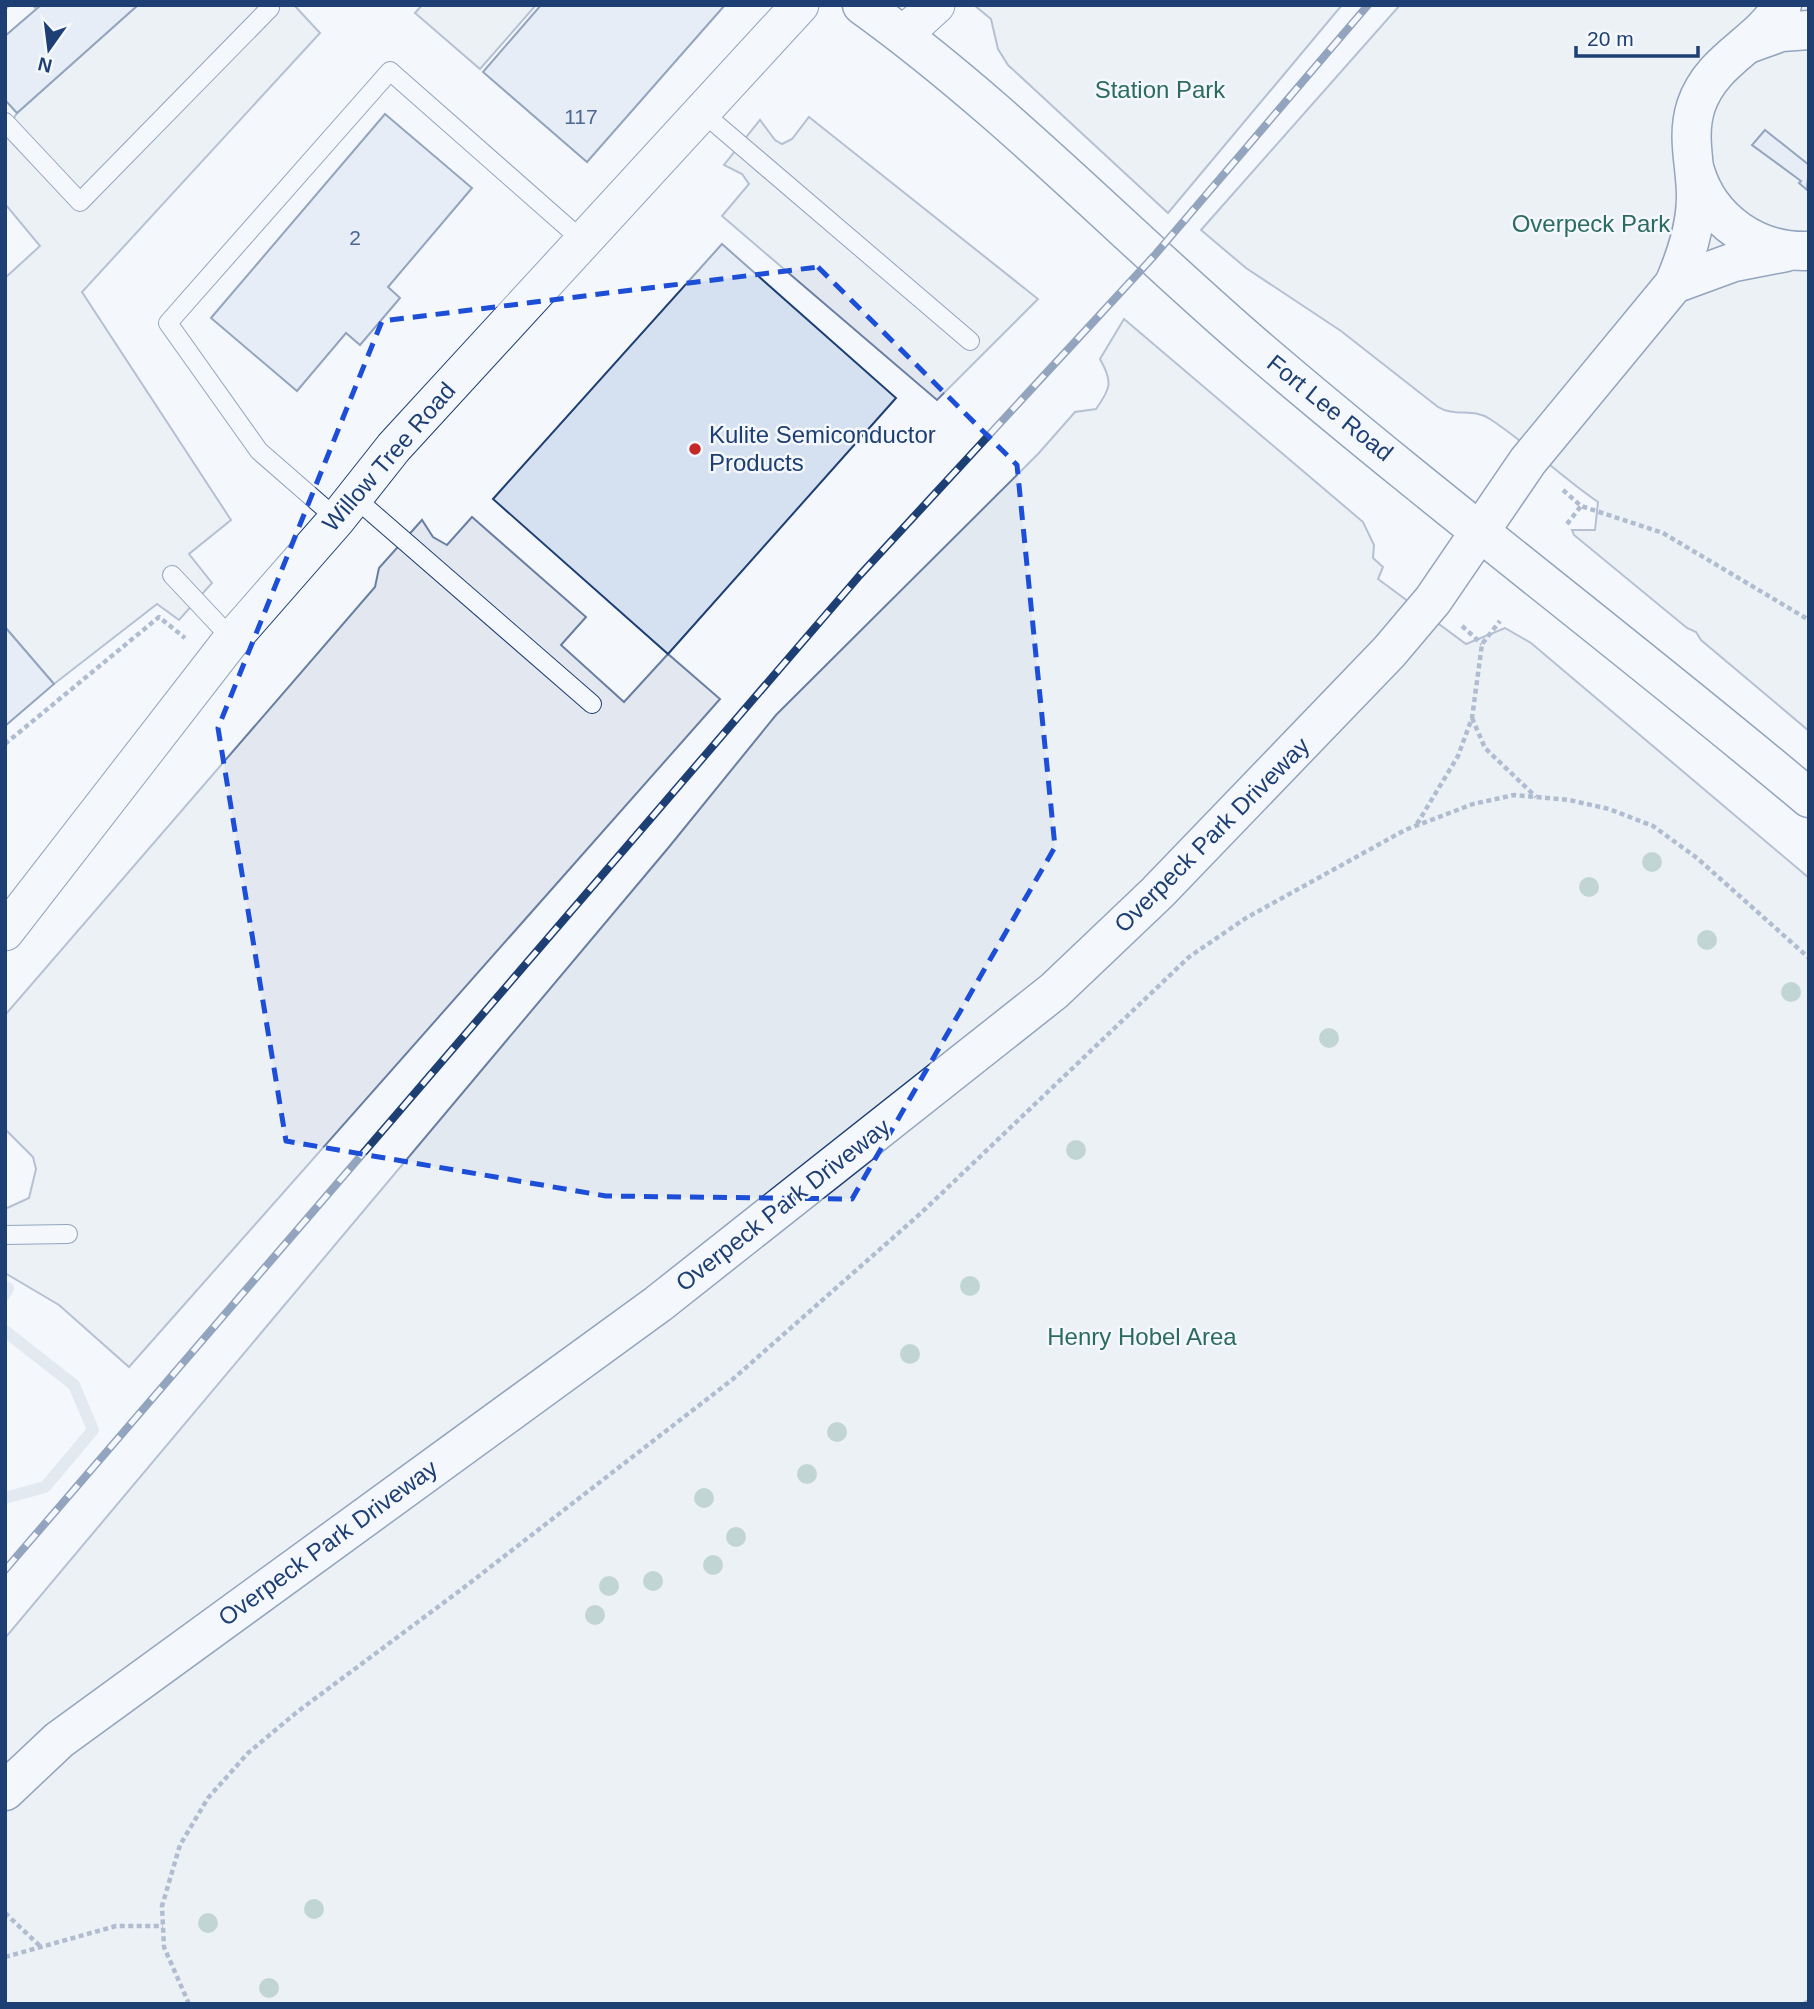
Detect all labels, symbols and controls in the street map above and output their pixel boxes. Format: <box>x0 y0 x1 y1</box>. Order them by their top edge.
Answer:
north arrow <box>14 14 84 84</box>
scale bar <box>1576 14 1699 58</box>
text: 20 m <box>1587 27 1634 50</box>
text: N <box>36 53 54 77</box>
park label: Station Park <box>1095 76 1226 103</box>
house number: 117 <box>564 105 598 128</box>
park label: Overpeck Park <box>1512 210 1671 237</box>
house number: 2 <box>349 226 361 249</box>
street label: Fort Lee Road <box>1262 349 1398 466</box>
street label: Willow Tree Road <box>317 377 461 536</box>
place label: Kulite Semiconductor Products <box>709 421 936 476</box>
marker: Kulite Semiconductor Products <box>687 441 703 457</box>
street label: Overpeck Park Driveway <box>1109 732 1315 938</box>
street label: Overpeck Park Driveway <box>670 1113 895 1297</box>
park label: Henry Hobel Area <box>1047 1323 1237 1350</box>
street label: Overpeck Park Driveway <box>213 1454 442 1631</box>

